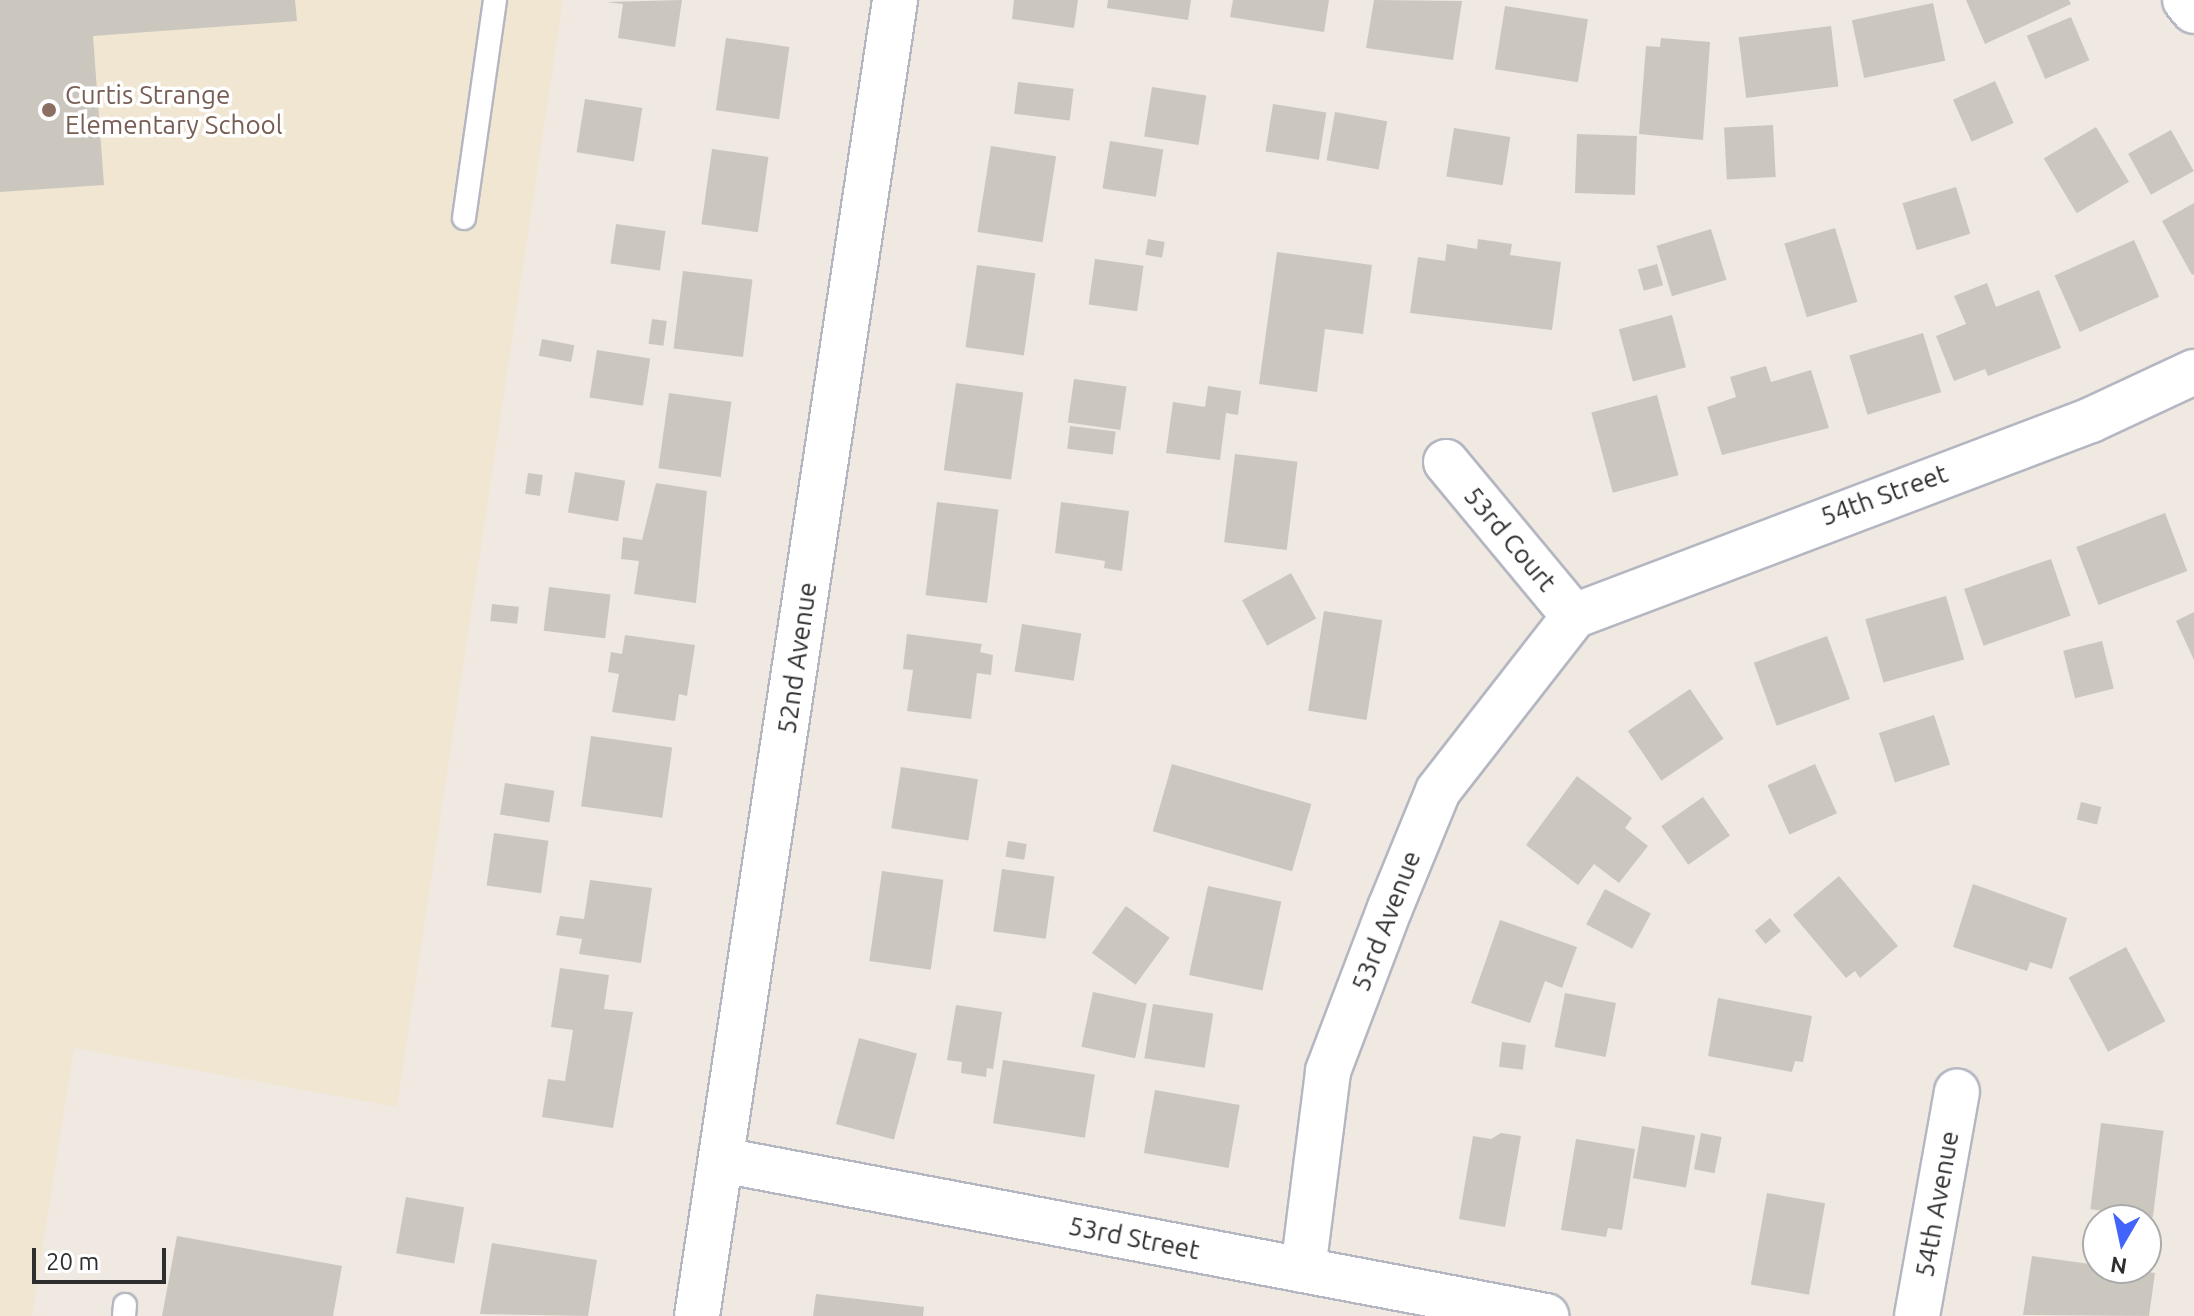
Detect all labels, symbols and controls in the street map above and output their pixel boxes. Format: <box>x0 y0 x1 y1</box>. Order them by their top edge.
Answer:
place label: Curtis Strange Elementary School <box>65 79 283 140</box>
marker: Curtis Strange Elementary School <box>40 101 58 119</box>
street label: 54th Street <box>1816 458 1952 532</box>
street label: 53rd Court <box>1457 481 1563 597</box>
street label: 52nd Avenue <box>771 580 823 736</box>
street label: 53rd Avenue <box>1345 846 1427 996</box>
street label: 54th Avenue <box>1909 1128 1965 1280</box>
north arrow <box>2082 1204 2162 1284</box>
street label: 53rd Street <box>1066 1210 1202 1266</box>
scale bar <box>36 1232 170 1282</box>
text: 20 m <box>46 1248 99 1275</box>
text: N <box>2108 1253 2129 1280</box>

